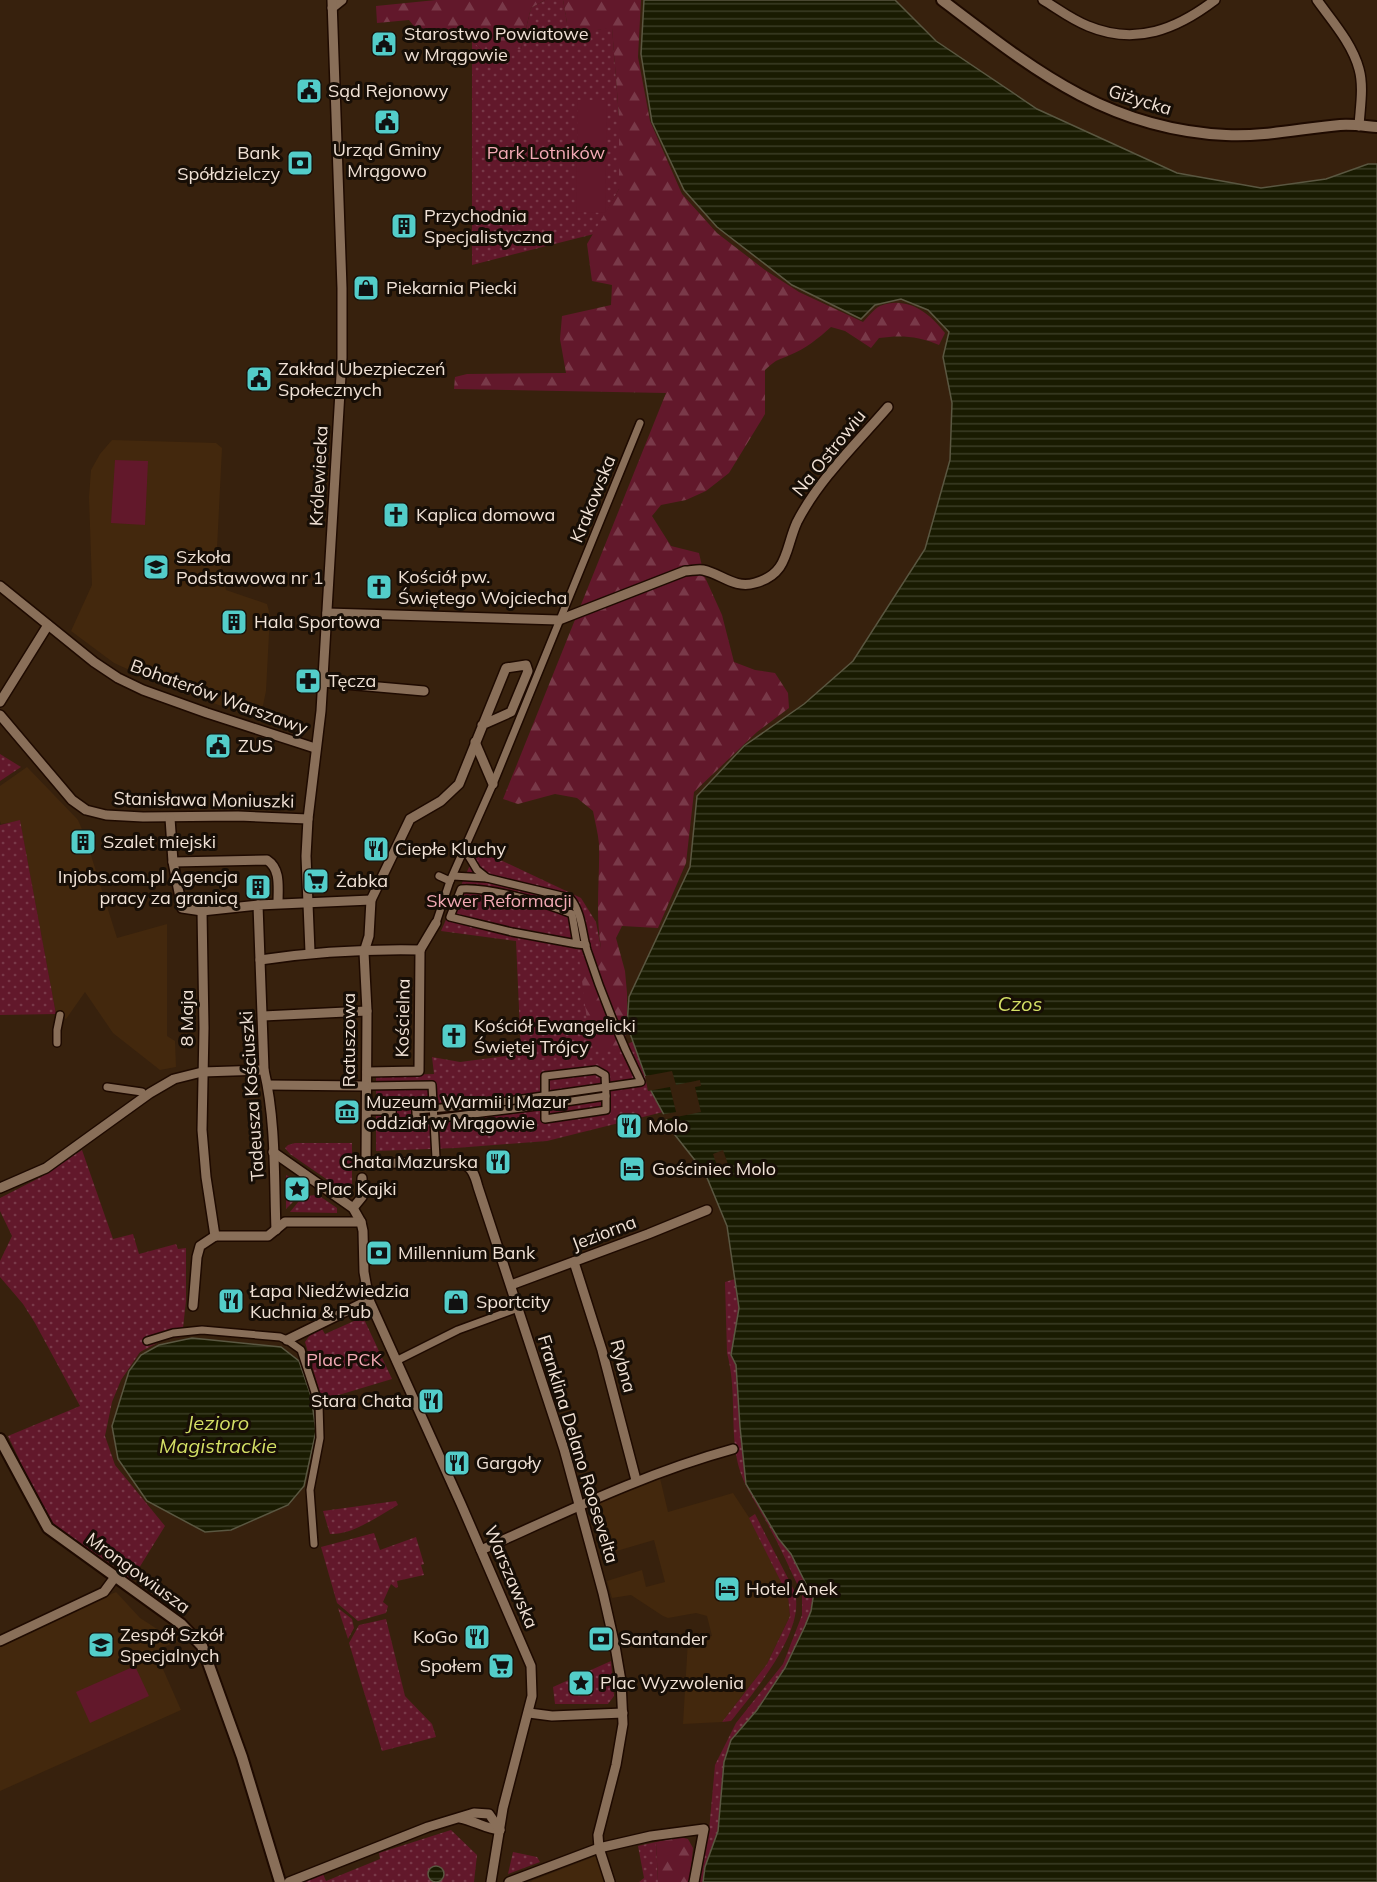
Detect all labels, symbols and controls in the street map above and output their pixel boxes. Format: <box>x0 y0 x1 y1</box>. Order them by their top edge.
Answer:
place label: Starostwo Powiatowe w Mrągowie <box>404 22 589 66</box>
public building icon: Starostwo Powiatowe w Mrągowie <box>369 29 399 59</box>
public building icon: Sąd Rejonowy <box>294 76 324 106</box>
place label: Sąd Rejonowy <box>328 79 449 102</box>
street label: Giżycka <box>1106 79 1175 120</box>
public building icon: Urząd Gminy Mrągowo <box>372 107 402 137</box>
place label: Urząd Gminy Mrągowo <box>333 138 442 182</box>
place label: Bank Spółdzielczy <box>177 141 281 185</box>
park label: Park Lotników <box>487 141 606 164</box>
bank icon: Bank Spółdzielczy <box>285 148 315 178</box>
place label: Przychodnia Specjalistyczna <box>424 204 553 248</box>
building icon: Przychodnia Specjalistyczna <box>389 211 419 241</box>
shop icon: Piekarnia Piecki <box>351 273 381 303</box>
place label: Piekarnia Piecki <box>386 276 517 299</box>
place label: Zakład Ubezpieczeń Społecznych <box>278 357 446 401</box>
public building icon: Zakład Ubezpieczeń Społecznych <box>244 364 274 394</box>
street label: Na Ostrowiu <box>787 405 871 501</box>
street label: Królewiecka <box>304 425 333 527</box>
street label: Krakowska <box>565 452 620 546</box>
church icon: Kaplica domowa <box>381 500 411 530</box>
place label: Kaplica domowa <box>416 503 555 526</box>
place label: Szkoła Podstawowa nr 1 <box>176 545 323 589</box>
school or university icon: Szkoła Podstawowa nr 1 <box>141 552 171 582</box>
place label: Kościół pw. Świętego Wojciecha <box>398 565 567 609</box>
church icon: Kościół pw. Świętego Wojciecha <box>364 572 394 602</box>
building icon: Hala Sportowa <box>219 607 249 637</box>
place label: Hala Sportowa <box>254 610 380 633</box>
street label: Bohaterów Warszawy <box>127 654 311 740</box>
pharmacy icon: Tęcza <box>293 666 323 696</box>
place label: Tęcza <box>328 669 376 692</box>
public building icon: ZUS <box>203 731 233 761</box>
place label: ZUS <box>238 734 273 757</box>
street label: Stanisława Moniuszki <box>113 786 295 813</box>
building icon: Szalet miejski <box>68 827 98 857</box>
place label: Szalet miejski <box>103 830 216 853</box>
restaurant icon: Ciepłe Kluchy <box>361 834 391 864</box>
place label: Ciepłe Kluchy <box>395 837 506 860</box>
place label: Injobs.com.pl Agencja pracy za granicą <box>58 865 238 909</box>
supermarket icon: Żabka <box>301 866 331 896</box>
place label: Żabka <box>336 869 388 892</box>
building icon: Injobs.com.pl Agencja pracy za granicą <box>243 872 273 902</box>
park label: Skwer Reformacji <box>426 889 572 912</box>
street label: Kościelna <box>390 978 415 1058</box>
street label: 8 Maja <box>175 990 198 1046</box>
water label: Czos <box>998 991 1043 1016</box>
street label: Ratuszowa <box>337 993 360 1087</box>
street label: Tadeusza Kościuszki <box>234 1010 269 1182</box>
place label: Kościół Ewangelicki Świętej Trójcy <box>474 1014 636 1058</box>
church icon: Kościół Ewangelicki Świętej Trójcy <box>439 1021 469 1051</box>
place label: Muzeum Warmii i Mazur oddział w Mrągowie <box>366 1090 569 1134</box>
museum icon: Muzeum Warmii i Mazur oddział w Mrągowie <box>332 1097 362 1127</box>
restaurant icon: Molo <box>614 1111 644 1141</box>
place label: Molo <box>648 1114 688 1137</box>
restaurant icon: Chata Mazurska <box>483 1147 513 1177</box>
place label: Chata Mazurska <box>341 1150 478 1173</box>
hotel icon: Gościniec Molo <box>617 1154 647 1184</box>
place label: Gościniec Molo <box>652 1157 776 1180</box>
place icon: Plac Kajki <box>282 1174 312 1204</box>
place label: Plac Kajki <box>316 1177 396 1200</box>
street label: Jeziorna <box>568 1210 639 1255</box>
bank icon: Millennium Bank <box>364 1238 394 1268</box>
place label: Millennium Bank <box>398 1241 536 1264</box>
place label: Łapa Niedźwiedzia Kuchnia & Pub <box>249 1279 409 1323</box>
restaurant icon: Łapa Niedźwiedzia Kuchnia & Pub <box>216 1286 246 1316</box>
shop icon: Sportcity <box>441 1287 471 1317</box>
place label: Sportcity <box>476 1290 551 1313</box>
street label: Franklina Delano Roosevelta <box>533 1332 624 1566</box>
street label: Rybna <box>605 1337 642 1395</box>
park label: Plac PCK <box>306 1348 382 1371</box>
restaurant icon: Stara Chata <box>416 1386 446 1416</box>
place label: Stara Chata <box>311 1389 412 1412</box>
water label: Jezioro Magistrackie <box>159 1410 277 1458</box>
restaurant icon: Gargoły <box>442 1448 472 1478</box>
place label: Gargoły <box>476 1451 542 1474</box>
street label: Warszawska <box>480 1522 543 1632</box>
street label: Mrongowiusza <box>82 1527 195 1618</box>
hotel icon: Hotel Anek <box>712 1574 742 1604</box>
place label: Hotel Anek <box>746 1577 839 1600</box>
restaurant icon: KoGo <box>462 1622 492 1652</box>
place label: Zespół Szkół Specjalnych <box>120 1623 224 1667</box>
bank icon: Santander <box>586 1624 616 1654</box>
place label: KoGo <box>413 1625 458 1648</box>
place label: Santander <box>620 1627 708 1650</box>
school or university icon: Zespół Szkół Specjalnych <box>86 1630 116 1660</box>
supermarket icon: Społem <box>486 1651 516 1681</box>
place label: Społem <box>420 1654 482 1677</box>
place icon: Plac Wyzwolenia <box>566 1668 596 1698</box>
place label: Plac Wyzwolenia <box>600 1671 744 1694</box>

